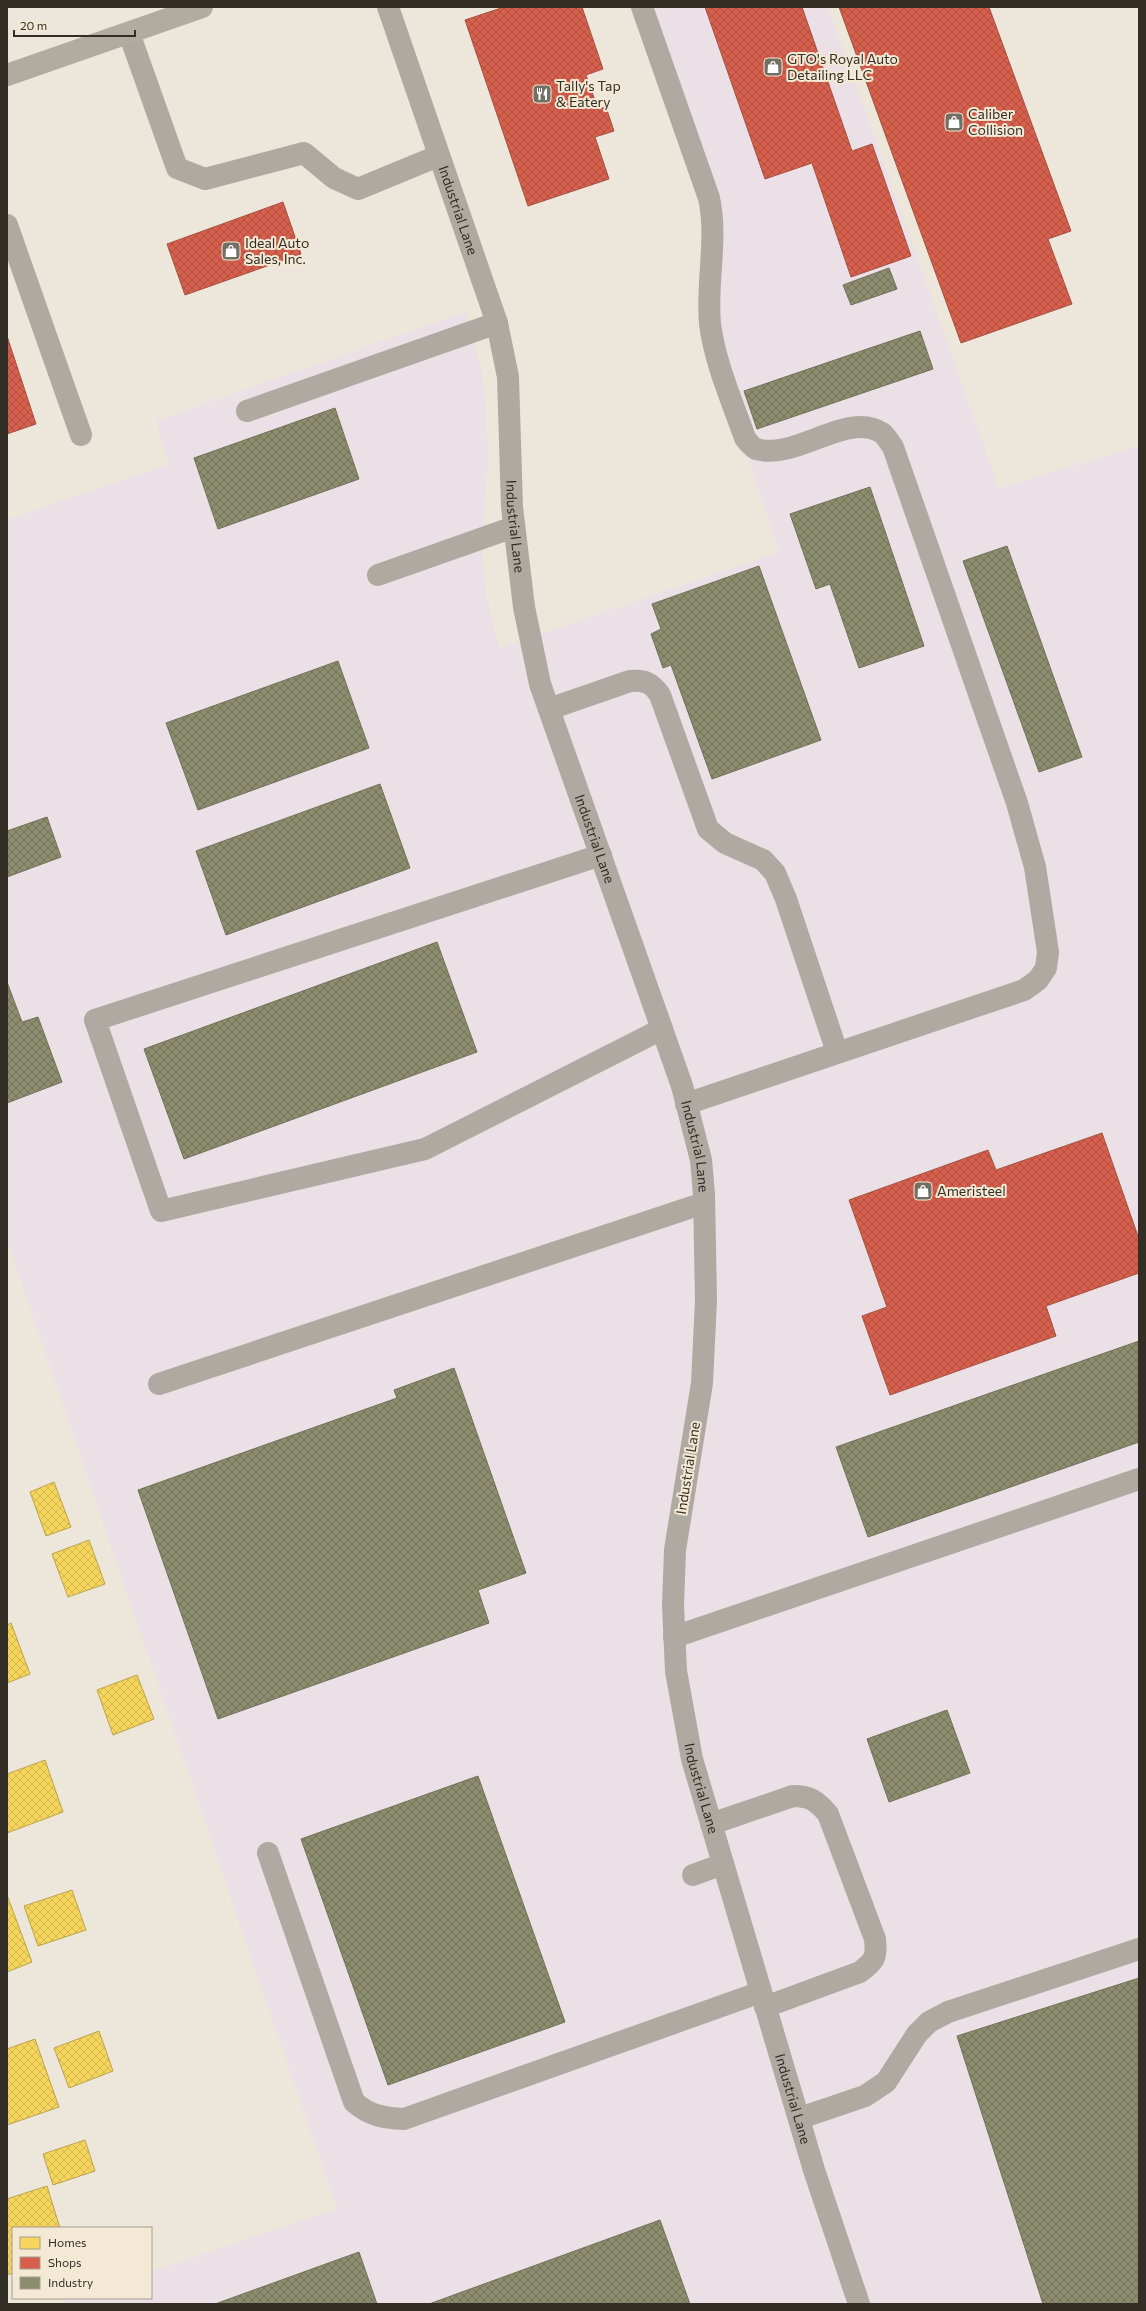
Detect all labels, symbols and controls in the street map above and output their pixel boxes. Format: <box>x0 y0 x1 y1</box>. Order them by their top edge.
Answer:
scale bar <box>14 12 135 38</box>
text: 20 m <box>20 18 47 32</box>
place label: GTO's Royal Auto Detailing LLC <box>787 50 898 83</box>
shop icon: GTO's Royal Auto Detailing LLC <box>762 56 784 78</box>
place label: Tally's Tap & Eatery <box>556 77 621 110</box>
restaurant icon: Tally's Tap & Eatery <box>531 83 553 105</box>
place label: Caliber Collision <box>968 105 1023 138</box>
shop icon: Caliber Collision <box>943 111 965 133</box>
street label: Industrial Lane <box>435 163 482 257</box>
place label: Ideal Auto Sales, Inc. <box>245 234 309 267</box>
shop icon: Ideal Auto Sales, Inc. <box>220 240 242 262</box>
street label: Industrial Lane <box>503 480 529 574</box>
street label: Industrial Lane <box>572 792 619 886</box>
street label: Industrial Lane <box>678 1098 713 1193</box>
shop icon: Ameristeel <box>912 1180 934 1202</box>
place label: Ameristeel <box>937 1182 1006 1199</box>
street label: Industrial Lane <box>672 1420 703 1515</box>
street label: Industrial Lane <box>681 1741 723 1835</box>
street label: Industrial Lane <box>772 2051 815 2146</box>
legend <box>12 2227 152 2299</box>
text: Homes <box>48 2235 86 2249</box>
text: Shops <box>48 2255 82 2269</box>
text: Industry <box>48 2275 93 2289</box>

